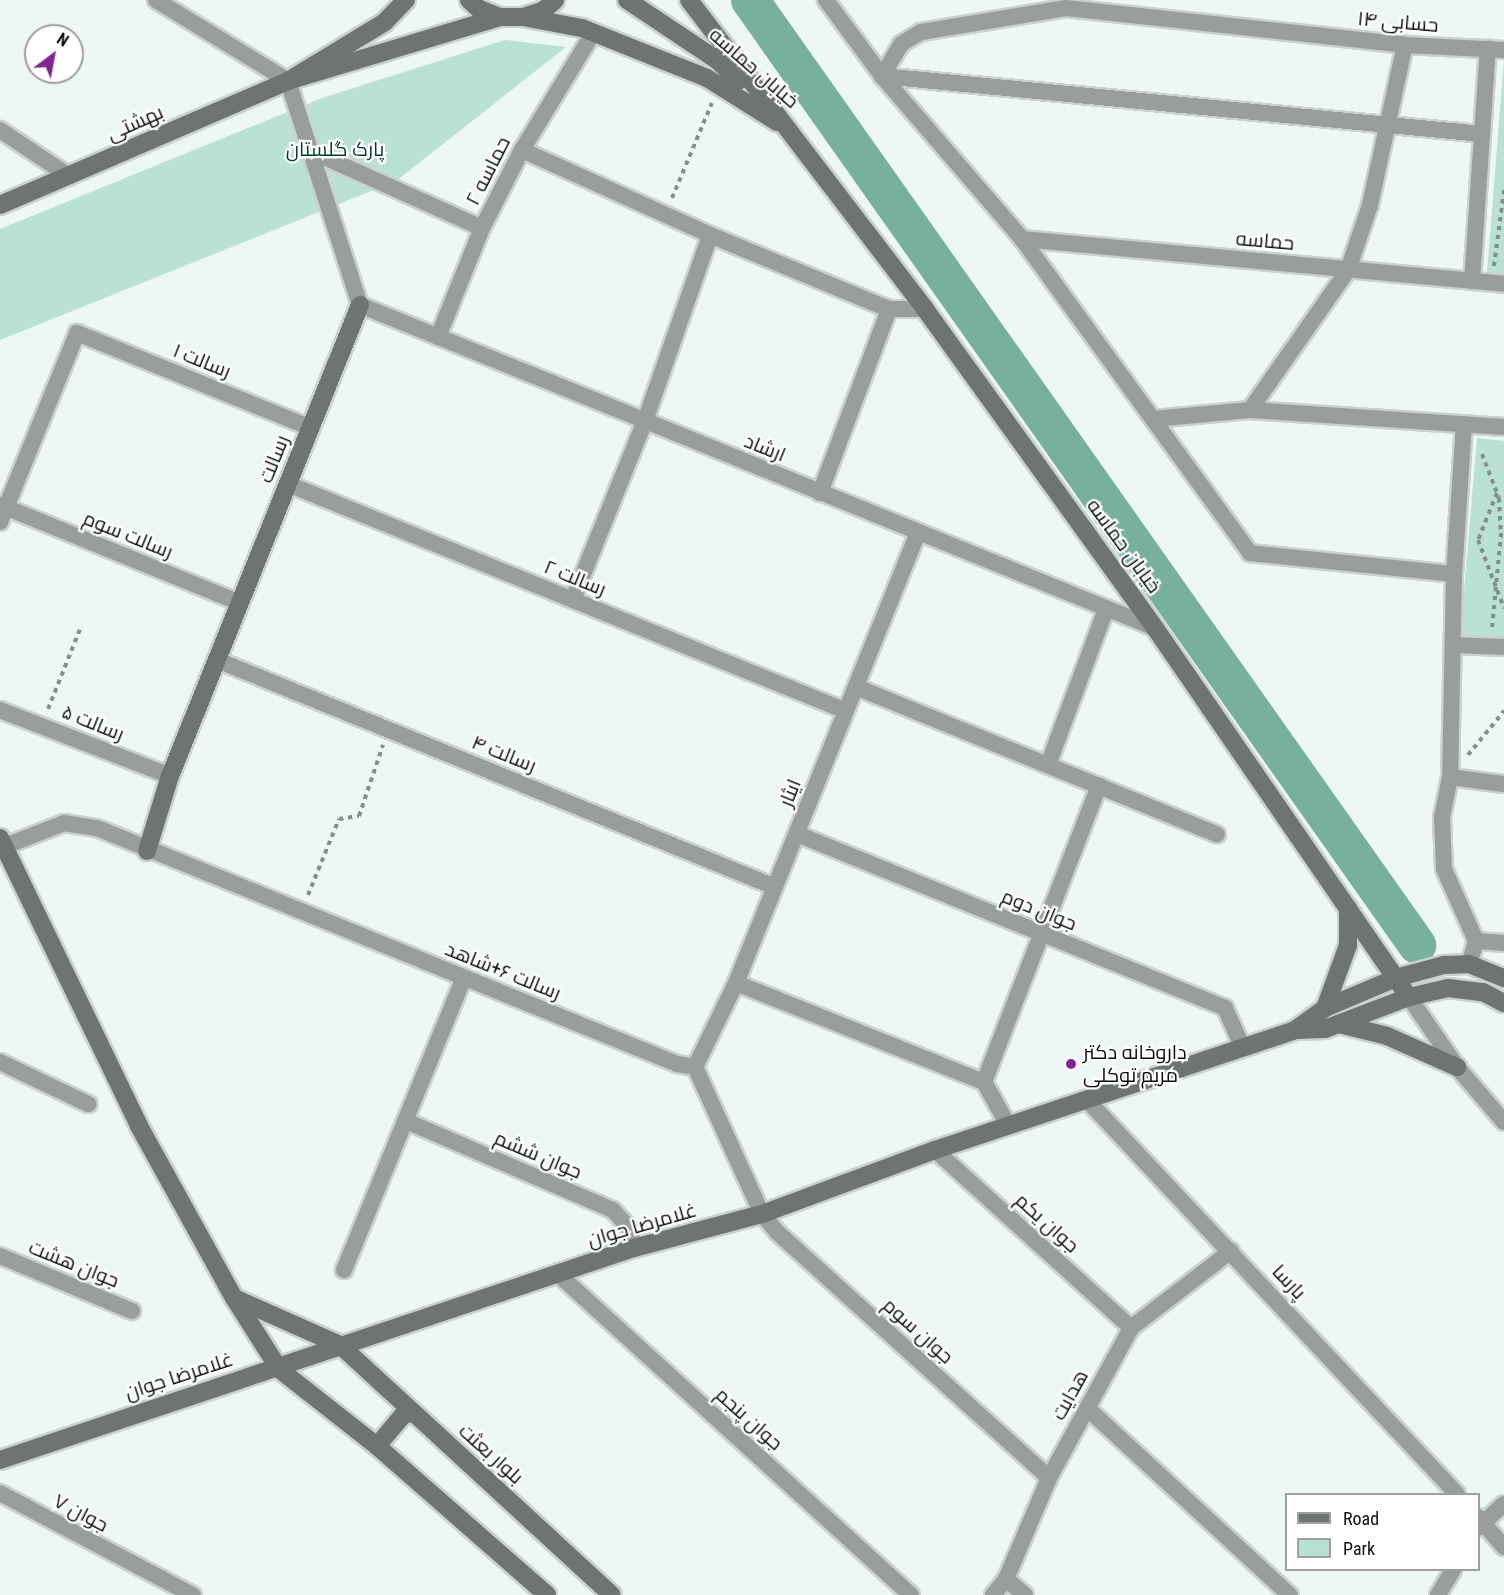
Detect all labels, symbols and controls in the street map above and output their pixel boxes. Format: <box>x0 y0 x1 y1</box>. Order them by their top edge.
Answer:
street label: حسابی ۱۴ <box>1356 7 1440 37</box>
street label: خیابان حماسه <box>704 23 804 113</box>
north arrow <box>24 24 84 84</box>
text: N <box>54 29 72 51</box>
street label: بهشتی <box>103 100 167 146</box>
street label: حماسه ۲ <box>461 133 515 209</box>
park label: پارک گلستان <box>286 137 384 161</box>
street label: حماسه <box>1235 226 1295 256</box>
street label: رسالت ۱ <box>170 339 234 383</box>
street label: ارشاد <box>741 429 789 467</box>
street label: رسالت <box>254 432 294 486</box>
street label: خیابان حماسه <box>1082 494 1166 598</box>
street label: رسالت سوم <box>80 506 176 564</box>
street label: رسالت ۲ <box>541 555 609 601</box>
street label: رسالت ۵ <box>58 700 128 746</box>
street label: رسالت ۴ <box>468 730 540 778</box>
street label: ایثار <box>774 776 806 810</box>
street label: جوان دوم <box>998 884 1080 936</box>
street label: رسالت ۶+شاهد <box>442 937 564 1005</box>
place label: داروخانه دکتر مریم توکلی <box>1083 1040 1187 1087</box>
marker: داروخانه دکتر مریم توکلی <box>1064 1057 1078 1071</box>
street label: جوان ششم <box>491 1126 585 1184</box>
street label: جوان یکم <box>1010 1188 1084 1258</box>
street label: غلامرضا جوان <box>585 1198 699 1252</box>
street label: جوان هشت <box>25 1235 123 1293</box>
street label: پارسا <box>1267 1260 1311 1304</box>
street label: جوان سوم <box>878 1293 958 1369</box>
street label: غلامرضا جوان <box>122 1347 236 1405</box>
street label: هدایت <box>1046 1366 1094 1424</box>
street label: جوان پنجم <box>710 1383 788 1455</box>
street label: بلوار بعثت <box>454 1419 528 1489</box>
street label: جوان ۷ <box>50 1489 112 1537</box>
legend <box>1285 1493 1480 1571</box>
text: Road <box>1343 1508 1379 1529</box>
text: Park <box>1343 1538 1375 1559</box>

